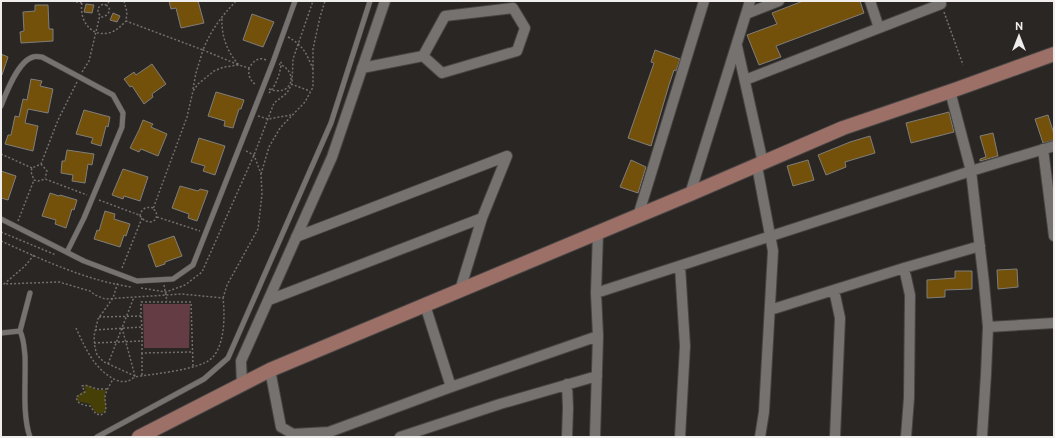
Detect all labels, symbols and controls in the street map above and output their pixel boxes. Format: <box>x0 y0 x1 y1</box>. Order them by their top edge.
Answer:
north arrow <box>999 16 1039 56</box>
text: N <box>1015 20 1023 32</box>

